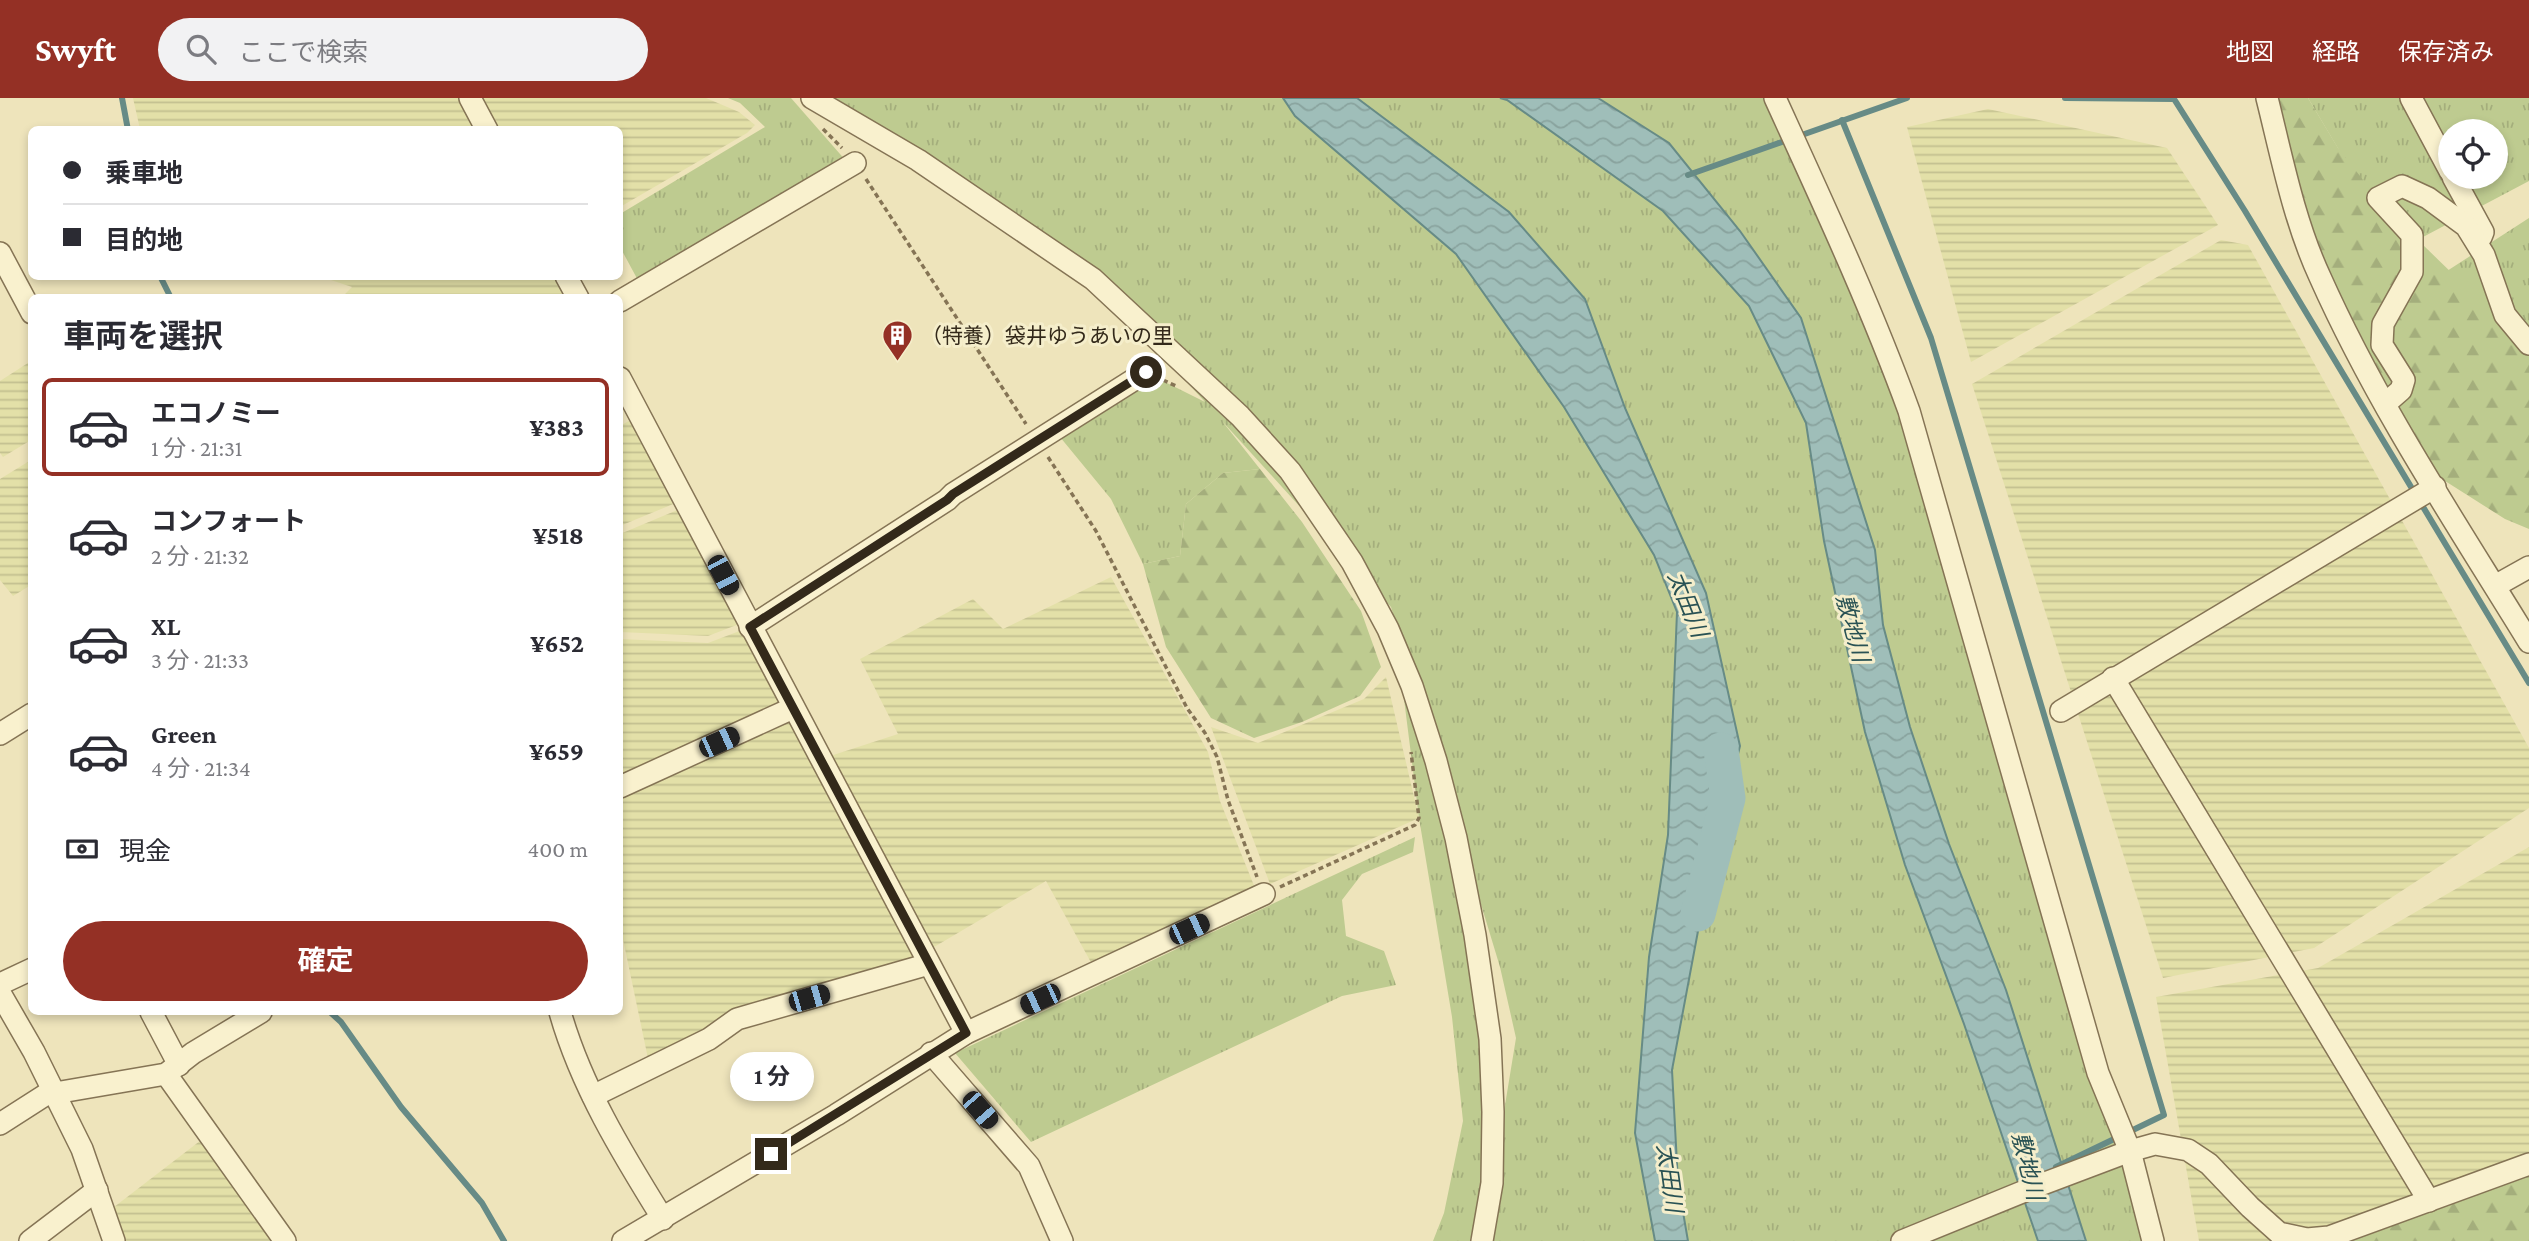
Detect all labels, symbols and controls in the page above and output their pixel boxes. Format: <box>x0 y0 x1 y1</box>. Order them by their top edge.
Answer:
search box <box>158 18 648 81</box>
icon: search <box>182 30 220 68</box>
text: Swyft <box>35 31 116 68</box>
text: ここで検索 <box>238 38 368 67</box>
text: 地図 <box>2226 38 2274 65</box>
text: 経路 <box>2312 38 2360 65</box>
text: 保存済み <box>2398 38 2494 65</box>
map controls <box>2438 119 2508 189</box>
button: locate <box>2438 119 2508 189</box>
text: 乗車地 <box>105 159 183 188</box>
text: 目的地 <box>105 226 183 255</box>
text: 車両を選択 <box>63 318 223 354</box>
building icon: （特養）袋井ゆうあいの里 <box>881 319 915 363</box>
place label: （特養）袋井ゆうあいの里 <box>921 324 1173 348</box>
route start <box>1130 356 1162 388</box>
icon: car <box>67 396 130 459</box>
text: エコノミー <box>151 399 281 428</box>
text: ¥383 <box>530 413 584 442</box>
text: 1 分 · 21:31 <box>151 435 243 461</box>
icon: car <box>67 504 130 567</box>
text: コンフォート <box>151 507 306 536</box>
text: ¥518 <box>532 521 584 550</box>
text: 2 分 · 21:32 <box>151 543 249 569</box>
car <box>704 552 743 598</box>
water label: 太田川 <box>1663 567 1714 644</box>
water label: 敷地川 <box>1832 591 1875 668</box>
icon: car <box>67 612 130 675</box>
text: XL <box>151 612 180 641</box>
text: ¥652 <box>530 629 584 658</box>
text: 3 分 · 21:33 <box>151 647 249 673</box>
icon: car <box>67 720 130 783</box>
text: Green <box>151 720 217 749</box>
car <box>696 724 743 760</box>
text: ¥659 <box>529 737 584 766</box>
text: 4 分 · 21:34 <box>151 755 251 781</box>
icon: cash <box>63 830 101 868</box>
text: 400 m <box>527 836 588 862</box>
text: 現金 <box>119 837 171 866</box>
car <box>1166 911 1213 947</box>
button: 確定 <box>63 921 588 1001</box>
car <box>1017 981 1064 1017</box>
car <box>786 982 833 1014</box>
callout: 1 分 <box>729 1052 813 1102</box>
text: 1 分 <box>754 1063 790 1089</box>
car <box>959 1087 1002 1133</box>
water label: 敷地川 <box>2007 1129 2050 1206</box>
route end <box>755 1138 787 1170</box>
water label: 太田川 <box>1652 1142 1688 1217</box>

